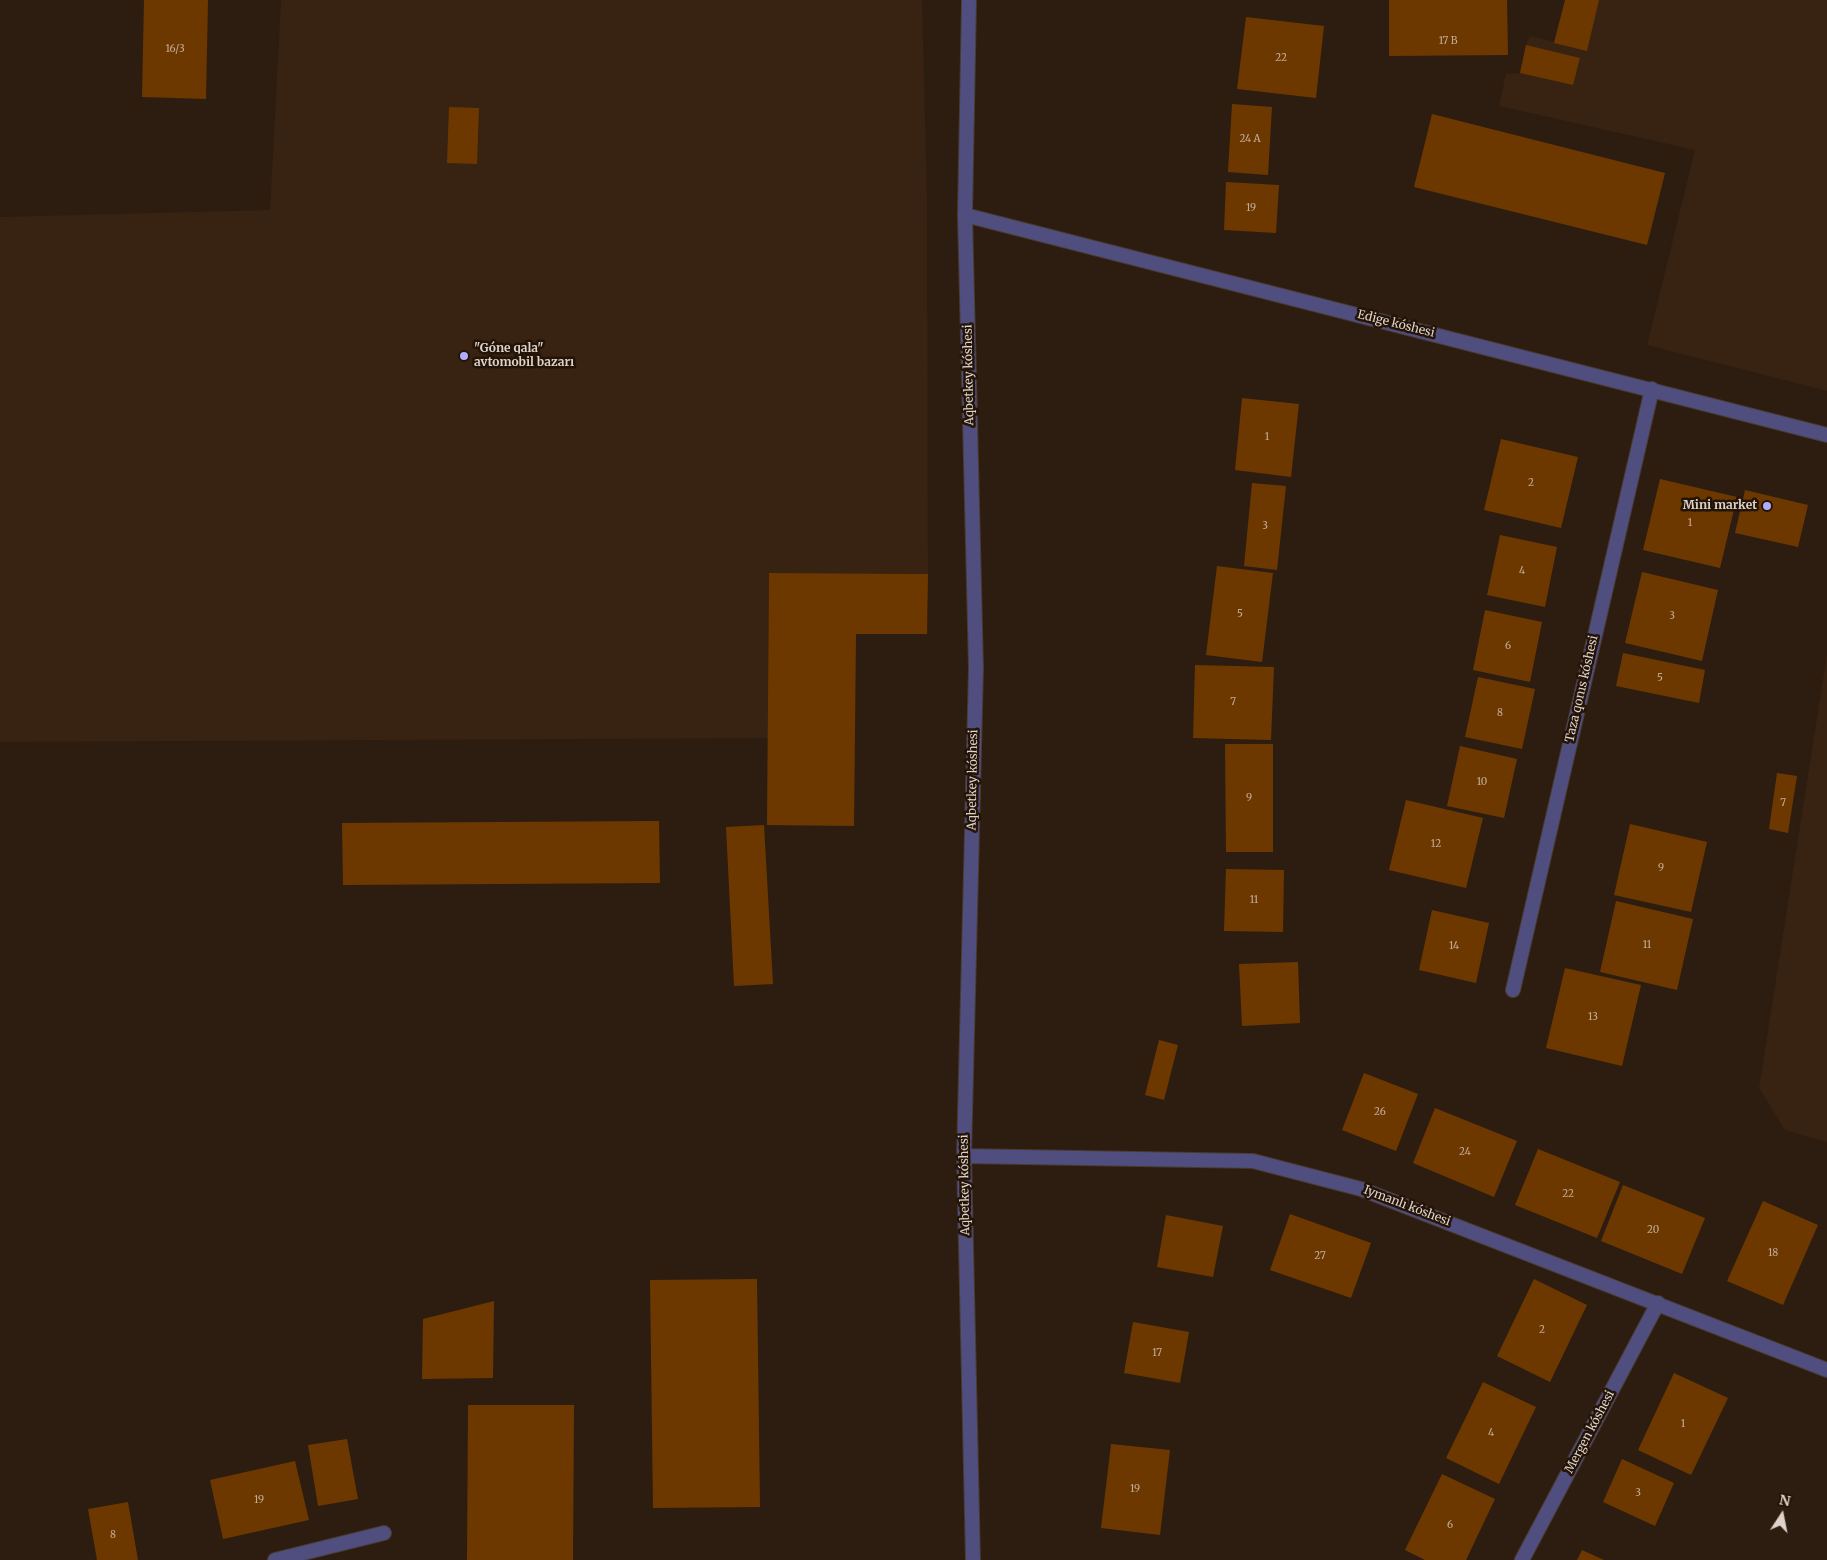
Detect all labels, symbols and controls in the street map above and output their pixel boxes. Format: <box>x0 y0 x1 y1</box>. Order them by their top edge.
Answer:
house number: 17 В <box>1439 35 1457 47</box>
house number: 16/3 <box>165 43 185 55</box>
house number: 22 <box>1275 52 1287 64</box>
house number: 24 А <box>1239 133 1261 145</box>
house number: 19 <box>1246 202 1256 214</box>
street label: Edige kóshesi <box>1356 307 1436 341</box>
street label: Aqbetkey kóshesi <box>961 324 977 426</box>
place label: "Góne qala" avtomobil bazarı <box>474 342 574 370</box>
marker: "Góne qala" avtomobil bazarı <box>458 350 470 362</box>
house number: 1 <box>1265 431 1269 443</box>
house number: 2 <box>1528 477 1534 489</box>
place label: Mini market <box>1683 499 1757 513</box>
marker: Mini market <box>1761 500 1773 512</box>
house number: 1 <box>1688 517 1692 529</box>
house number: 3 <box>1262 520 1268 532</box>
house number: 4 <box>1519 565 1525 577</box>
house number: 5 <box>1237 608 1243 620</box>
house number: 3 <box>1669 610 1675 622</box>
street label: Taza qonıs kóshesi <box>1563 634 1601 744</box>
house number: 6 <box>1505 640 1511 652</box>
house number: 5 <box>1657 672 1663 684</box>
house number: 7 <box>1230 696 1236 708</box>
house number: 8 <box>1497 707 1503 719</box>
street label: Aqbetkey kóshesi <box>965 729 981 831</box>
house number: 10 <box>1477 776 1487 788</box>
house number: 9 <box>1246 792 1252 804</box>
house number: 7 <box>1780 797 1786 809</box>
house number: 12 <box>1431 838 1441 850</box>
house number: 9 <box>1658 862 1664 874</box>
house number: 11 <box>1250 894 1258 906</box>
house number: 11 <box>1643 939 1651 951</box>
house number: 14 <box>1449 940 1459 952</box>
house number: 13 <box>1588 1011 1598 1023</box>
house number: 26 <box>1374 1106 1386 1118</box>
street label: Aqbetkey kóshesi <box>957 1134 973 1236</box>
house number: 24 <box>1459 1146 1471 1158</box>
street label: Iymanlı kóshesi <box>1362 1183 1452 1229</box>
house number: 22 <box>1562 1188 1574 1200</box>
house number: 20 <box>1647 1224 1659 1236</box>
house number: 18 <box>1768 1247 1778 1259</box>
house number: 27 <box>1314 1250 1326 1262</box>
house number: 2 <box>1539 1324 1545 1336</box>
house number: 17 <box>1152 1347 1162 1359</box>
street label: Mergen kóshesi <box>1562 1388 1618 1476</box>
house number: 1 <box>1681 1418 1685 1430</box>
house number: 4 <box>1488 1427 1494 1439</box>
house number: 19 <box>1130 1483 1140 1495</box>
house number: 3 <box>1635 1487 1641 1499</box>
north arrow <box>1757 1490 1807 1540</box>
text: N <box>1778 1490 1792 1510</box>
house number: 19 <box>254 1494 264 1506</box>
house number: 6 <box>1447 1519 1453 1531</box>
house number: 8 <box>110 1529 116 1541</box>

